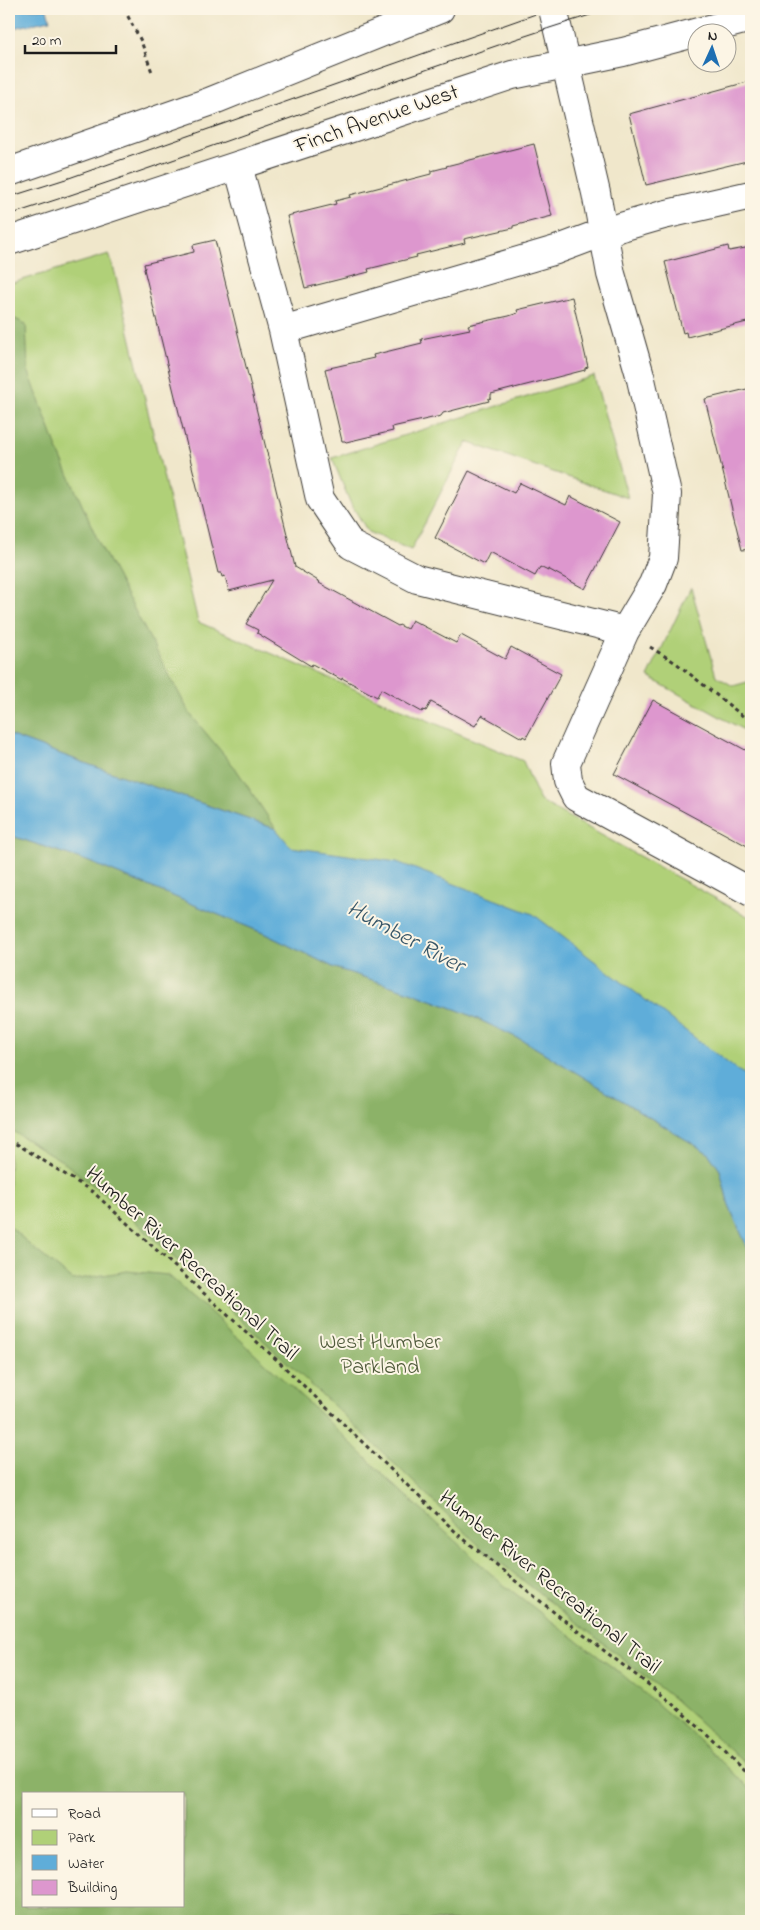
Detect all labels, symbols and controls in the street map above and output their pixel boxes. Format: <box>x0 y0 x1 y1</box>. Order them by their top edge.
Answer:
scale bar <box>25 22 116 54</box>
north arrow <box>688 22 738 72</box>
text: N <box>707 26 718 47</box>
text: 20 m <box>32 30 62 52</box>
street label: Finch Avenue West <box>290 77 464 163</box>
water label: Humber River <box>340 892 472 985</box>
street label: Humber River Recreational Trail <box>77 1159 305 1369</box>
park label: West Humber Parkland <box>319 1327 441 1384</box>
street label: Humber River Recreational Trail <box>431 1483 667 1683</box>
legend <box>22 1792 185 1908</box>
text: Road <box>68 1803 101 1825</box>
text: Park <box>68 1827 96 1849</box>
text: Water <box>68 1853 104 1875</box>
text: Building <box>67 1877 117 1900</box>

